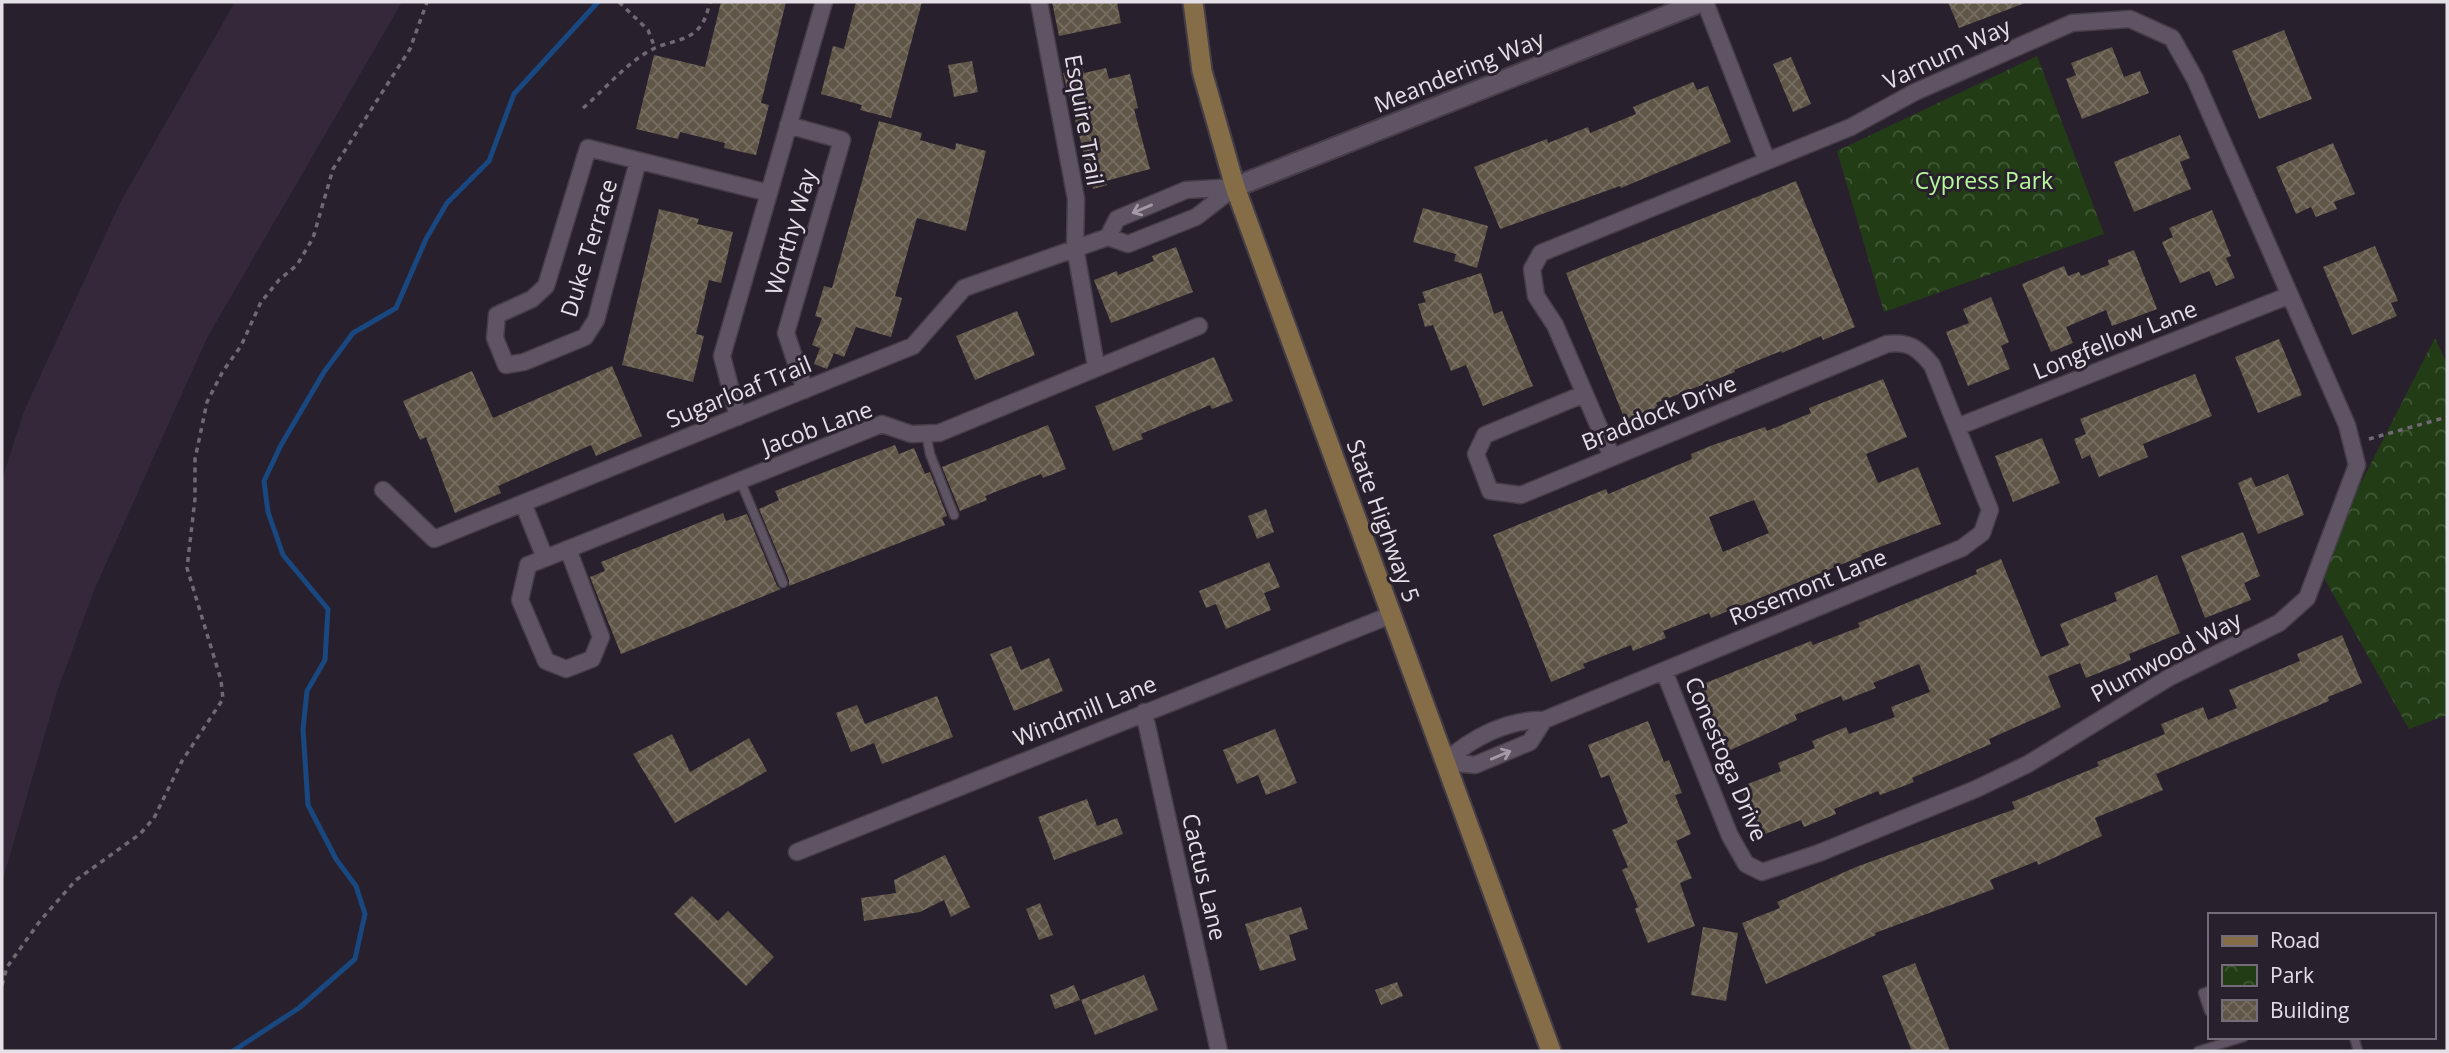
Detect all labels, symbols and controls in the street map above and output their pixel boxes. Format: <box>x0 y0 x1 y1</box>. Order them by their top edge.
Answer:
street label: Varnum Way <box>1878 9 2016 97</box>
street label: Meandering Way <box>1369 22 1549 120</box>
street label: Esquire Trail <box>1058 52 1112 188</box>
street label: Worthy Way <box>757 164 823 299</box>
park label: Cypress Park <box>1915 164 2053 196</box>
street label: Duke Terrace <box>552 175 624 321</box>
one-way arrow <box>1132 203 1154 216</box>
street label: Longfellow Lane <box>2028 292 2201 387</box>
street label: Sugarloaf Trail <box>661 347 816 435</box>
street label: Braddock Drive <box>1576 366 1741 458</box>
street label: Jacob Lane <box>755 392 876 463</box>
street label: State Highway 5 <box>1340 435 1428 607</box>
street label: Rosemont Lane <box>1724 540 1891 632</box>
street label: Plumwood Way <box>2085 603 2247 709</box>
street label: Windmill Lane <box>1008 667 1161 753</box>
street label: Conestoga Drive <box>1678 671 1776 846</box>
one-way arrow <box>1489 747 1511 760</box>
street label: Cactus Lane <box>1175 810 1235 943</box>
legend <box>2208 913 2435 1039</box>
text: Road <box>2270 926 2320 954</box>
text: Park <box>2270 961 2314 989</box>
text: Building <box>2270 996 2349 1024</box>

